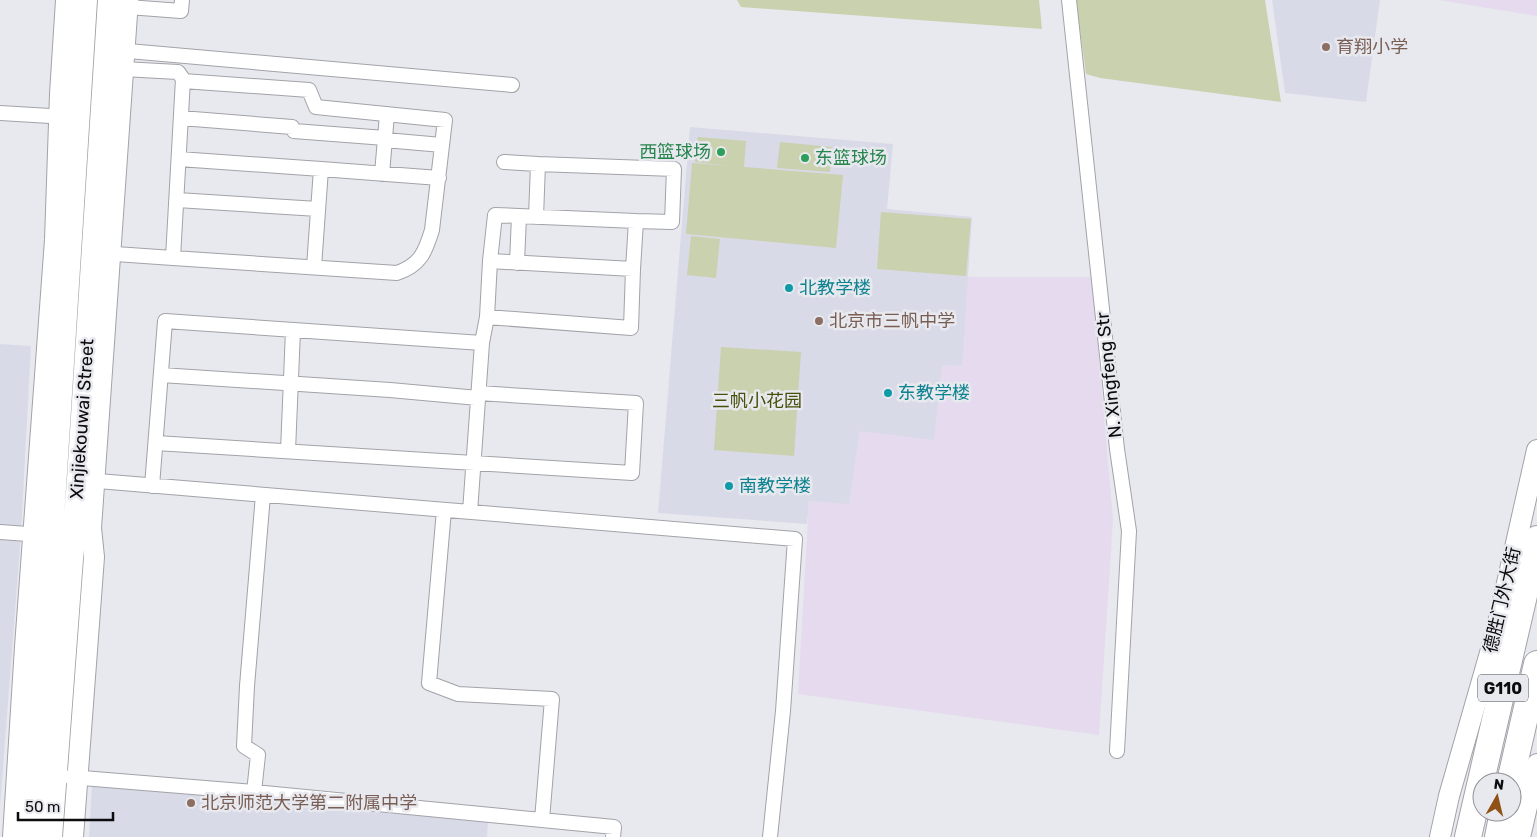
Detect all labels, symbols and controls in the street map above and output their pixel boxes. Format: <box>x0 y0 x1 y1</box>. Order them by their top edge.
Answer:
place label: 育翔小学 <box>1336 36 1408 58</box>
marker: 育翔小学 <box>1320 41 1332 53</box>
place label: 西篮球场 <box>639 141 711 163</box>
marker: 西篮球场 <box>715 146 727 158</box>
place label: 东篮球场 <box>815 147 887 169</box>
marker: 东篮球场 <box>799 152 811 164</box>
place label: 北教学楼 <box>799 277 871 299</box>
marker: 北教学楼 <box>783 282 795 294</box>
place label: 北京市三帆中学 <box>829 310 955 332</box>
street label: N. Xingfeng Str <box>1091 311 1127 439</box>
marker: 北京市三帆中学 <box>813 315 825 327</box>
street label: Xinjiekouwai Street <box>65 338 99 500</box>
place label: 东教学楼 <box>898 382 970 404</box>
marker: 东教学楼 <box>882 387 894 399</box>
park label: 三帆小花园 <box>712 390 802 412</box>
place label: 南教学楼 <box>739 475 811 497</box>
marker: 南教学楼 <box>723 480 735 492</box>
street label: 德胜门外大街 <box>1479 545 1525 655</box>
road number: G110 <box>1478 674 1528 701</box>
north arrow <box>1472 772 1522 822</box>
text: N <box>1493 776 1505 794</box>
scale bar <box>18 790 112 822</box>
place label: 北京师范大学第二附属中学 <box>201 792 417 814</box>
marker: 北京师范大学第二附属中学 <box>185 797 197 809</box>
text: 50 m <box>25 798 60 816</box>

